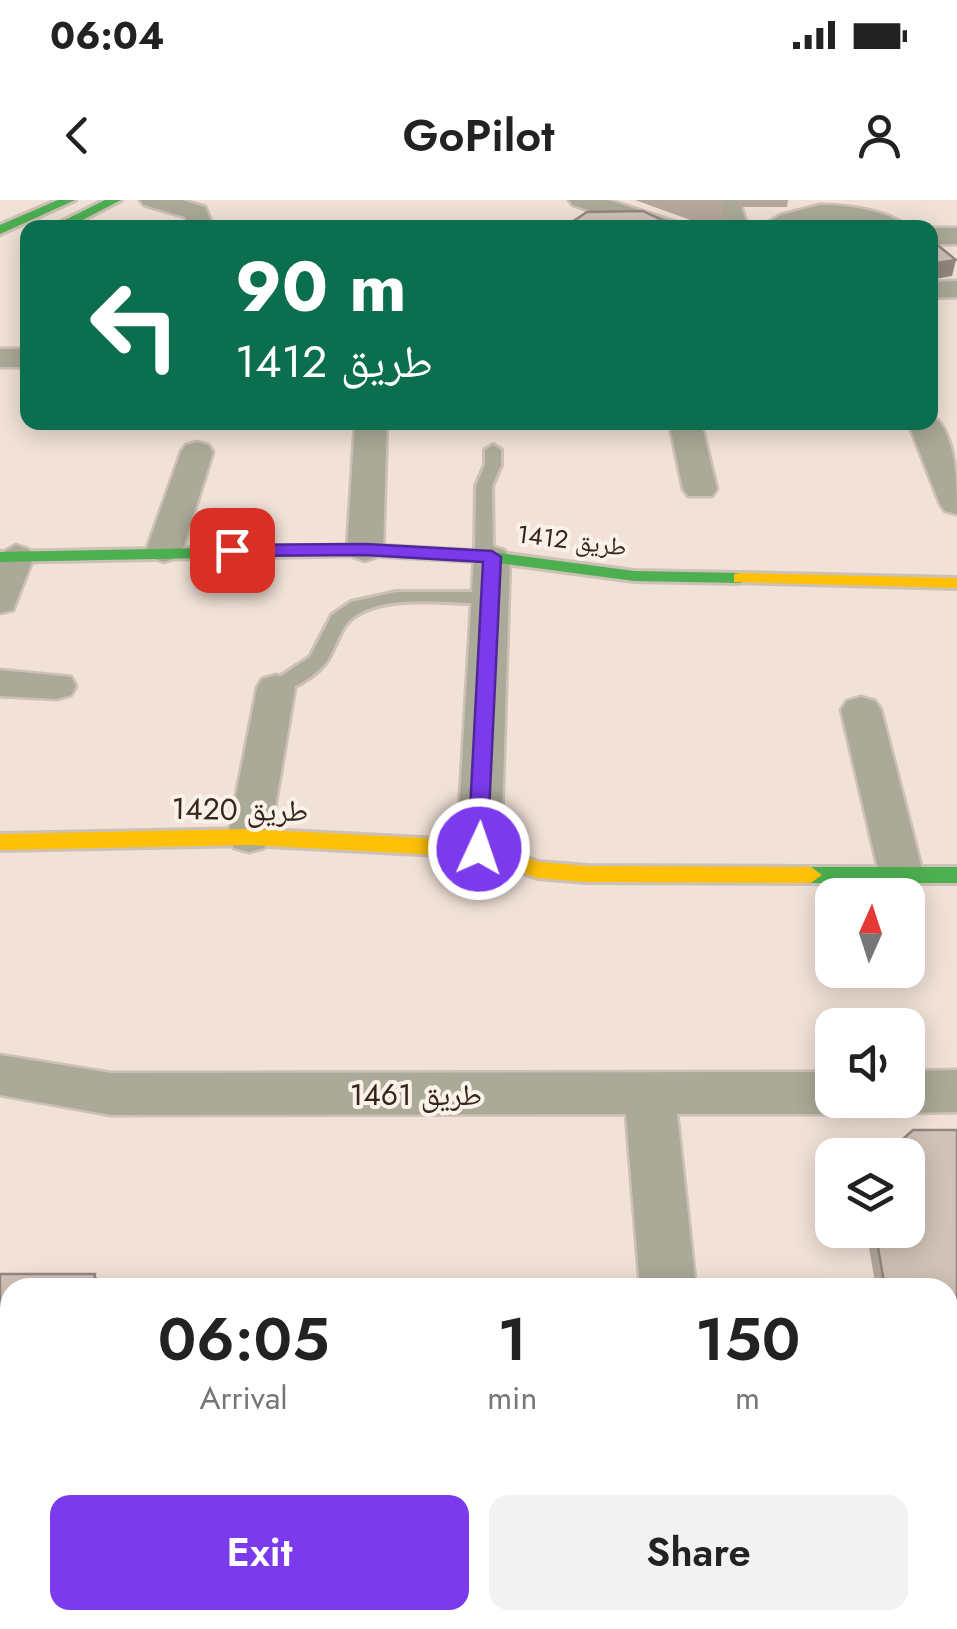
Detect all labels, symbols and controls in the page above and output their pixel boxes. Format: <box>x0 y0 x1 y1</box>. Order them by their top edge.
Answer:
text: 06:04 <box>50 8 165 63</box>
text: GoPilot <box>403 103 554 168</box>
icon: back <box>50 108 105 163</box>
icon: person <box>852 108 907 163</box>
text: 90 m <box>235 236 407 337</box>
icon: left <box>70 260 200 390</box>
text: طريق 1412 <box>235 329 433 394</box>
pin <box>190 508 275 593</box>
street label: طريق 1412 <box>515 515 629 565</box>
icon: arrive <box>205 523 260 578</box>
street label: طريق 1420 <box>171 787 309 832</box>
position arrow <box>427 797 531 901</box>
north arrow <box>815 878 925 988</box>
map controls <box>815 878 925 1248</box>
button: sound <box>815 1008 925 1118</box>
street label: طريق 1461 <box>350 1073 482 1116</box>
button: layers <box>815 1138 925 1248</box>
text: 06:05 <box>158 1296 329 1383</box>
text: 1 <box>497 1296 527 1383</box>
text: 150 <box>695 1296 800 1383</box>
text: Arrival <box>199 1375 288 1421</box>
text: min <box>487 1375 537 1421</box>
text: m <box>735 1375 760 1421</box>
button: Exit <box>50 1495 469 1610</box>
button: Share <box>489 1495 908 1610</box>

